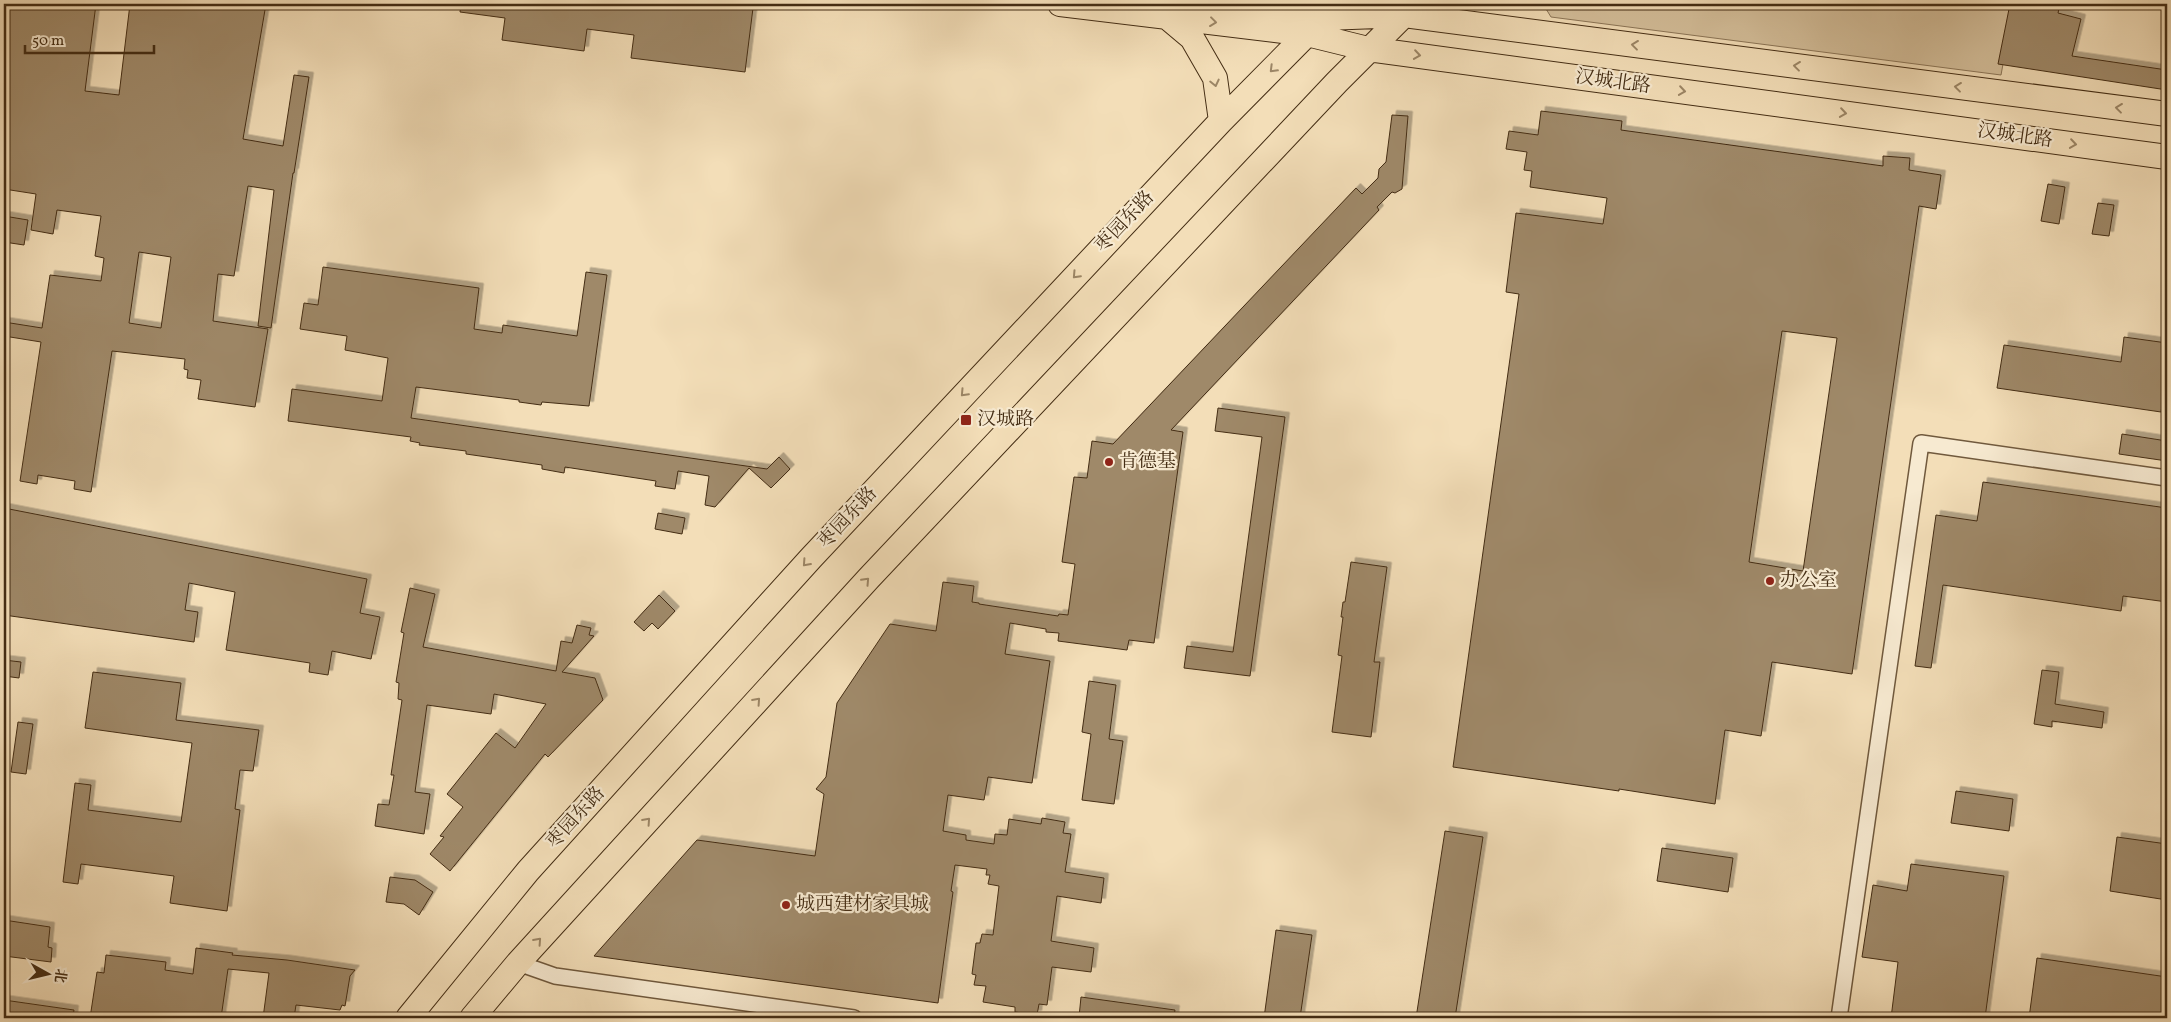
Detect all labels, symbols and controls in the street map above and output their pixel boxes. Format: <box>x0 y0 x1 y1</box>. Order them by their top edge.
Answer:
one-way arrow <box>1209 16 1217 27</box>
scale bar <box>25 22 154 54</box>
text: 50 m <box>32 31 64 52</box>
one-way arrow <box>1631 40 1639 51</box>
one-way arrow <box>1413 49 1421 60</box>
one-way arrow <box>1792 61 1800 72</box>
one-way arrow <box>1270 63 1279 72</box>
street label: 汉城北路 <box>1574 64 1652 100</box>
one-way arrow <box>1209 78 1220 87</box>
one-way arrow <box>1953 82 1961 93</box>
one-way arrow <box>1678 85 1686 96</box>
one-way arrow <box>2115 103 2123 114</box>
one-way arrow <box>1839 107 1847 118</box>
street label: 汉城北路 <box>1976 118 2054 154</box>
one-way arrow <box>2070 138 2078 149</box>
street label: 枣园东路 <box>1090 185 1160 259</box>
one-way arrow <box>1073 269 1082 278</box>
one-way arrow <box>961 387 970 396</box>
place label: 汉城路 <box>977 407 1034 433</box>
marker: 汉城路 <box>959 413 973 427</box>
place label: 肯德基 <box>1119 449 1176 475</box>
marker: 肯德基 <box>1103 456 1115 468</box>
street label: 枣园东路 <box>813 481 883 555</box>
one-way arrow <box>803 558 812 567</box>
place label: 办公室 <box>1780 568 1837 594</box>
marker: 办公室 <box>1764 575 1776 587</box>
one-way arrow <box>860 578 869 587</box>
one-way arrow <box>751 698 760 707</box>
street label: 枣园东路 <box>541 781 611 855</box>
one-way arrow <box>641 818 650 827</box>
place label: 城西建材家具城 <box>796 892 929 918</box>
marker: 城西建材家具城 <box>780 899 792 911</box>
one-way arrow <box>532 938 541 947</box>
north arrow <box>22 950 72 1000</box>
text: 北 <box>49 967 70 984</box>

